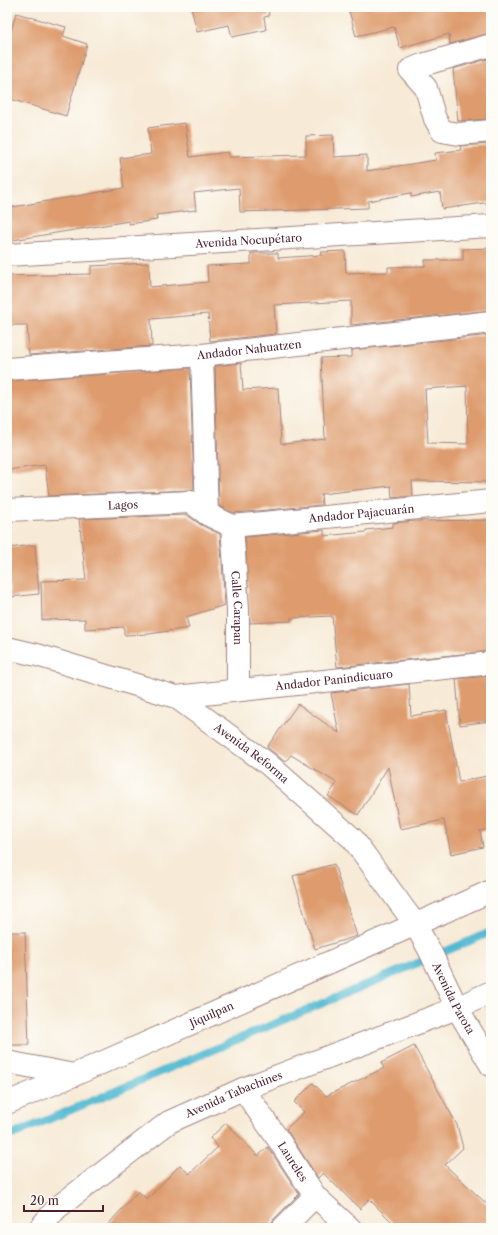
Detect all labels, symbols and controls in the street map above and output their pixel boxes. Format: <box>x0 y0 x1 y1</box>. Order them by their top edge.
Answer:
street label: Avenida Nocupétaro <box>194 230 303 251</box>
street label: Andador Nahuatzen <box>195 337 302 362</box>
street label: Lagos <box>107 497 139 513</box>
street label: Andador Pajacuarán <box>307 501 415 526</box>
street label: Calle Carapan <box>228 570 245 645</box>
street label: Andador Panindicuaro <box>274 667 394 693</box>
street label: Avenida Reforma <box>211 720 292 786</box>
street label: Avenida Parota <box>429 959 478 1037</box>
street label: Jiquilpan <box>185 998 236 1031</box>
street label: Avenida Tabachines <box>182 1068 284 1121</box>
street label: Laureles <box>275 1139 311 1184</box>
scale bar <box>24 1187 103 1213</box>
text: 20 m <box>30 1193 59 1208</box>

